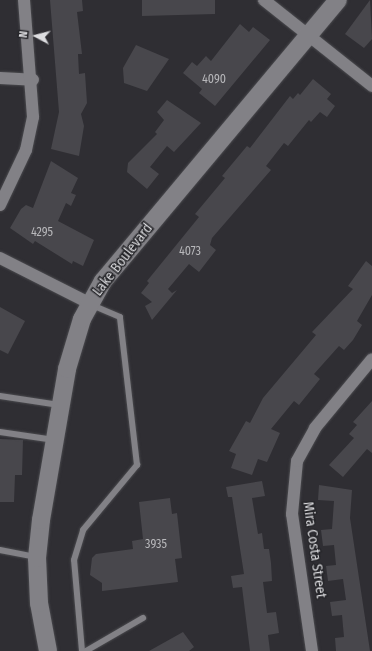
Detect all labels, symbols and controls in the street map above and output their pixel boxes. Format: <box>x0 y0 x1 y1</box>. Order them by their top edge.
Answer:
north arrow <box>16 16 56 56</box>
text: N <box>17 30 30 39</box>
house number: 4090 <box>202 73 226 87</box>
street label: Lake Boulevard <box>90 220 156 300</box>
house number: 4295 <box>31 226 53 240</box>
house number: 4073 <box>179 245 201 259</box>
street label: Mira Costa Street <box>299 501 329 599</box>
house number: 3935 <box>145 538 167 552</box>

